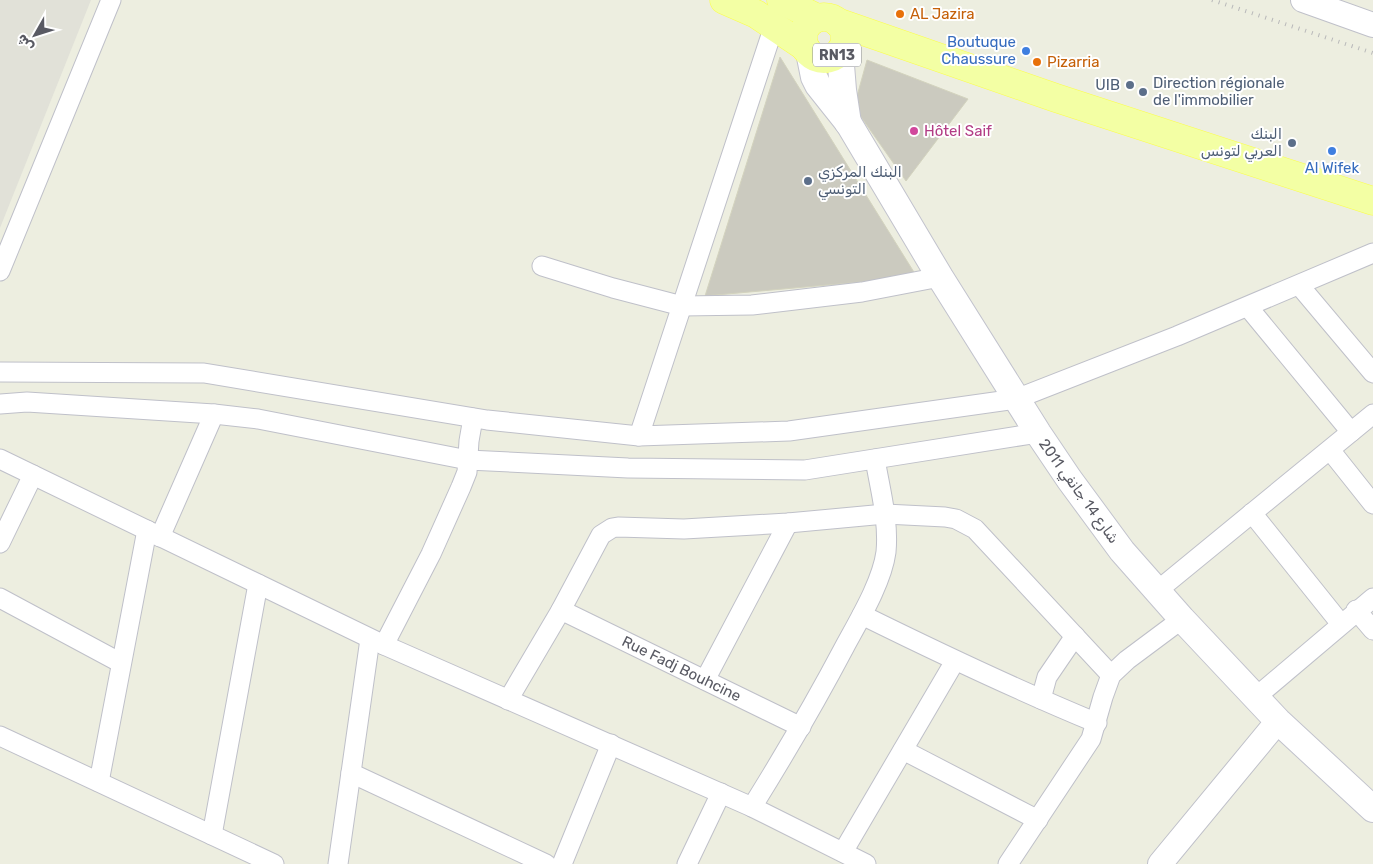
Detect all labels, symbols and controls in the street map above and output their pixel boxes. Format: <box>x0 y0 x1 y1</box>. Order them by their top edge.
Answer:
place label: AL Jazira <box>910 5 975 23</box>
marker: AL Jazira <box>894 8 906 20</box>
north arrow <box>10 10 60 60</box>
text: ش <box>13 30 37 55</box>
place label: Boutuque Chaussure <box>941 33 1016 68</box>
road number: RN13 <box>813 44 861 66</box>
marker: Boutuque Chaussure <box>1020 45 1032 57</box>
place label: Pizarria <box>1047 53 1100 71</box>
marker: Pizarria <box>1031 56 1043 68</box>
place label: Direction régionale de l'immobilier <box>1153 74 1285 109</box>
place label: UIB <box>1095 76 1120 94</box>
marker: UIB <box>1124 79 1136 91</box>
marker: Direction régionale de l'immobilier <box>1137 86 1149 98</box>
place label: Hôtel Saif <box>924 122 992 140</box>
marker: Hôtel Saif <box>908 125 920 137</box>
place label: البنك العربي لتونس <box>1201 125 1282 163</box>
marker: البنك العربي لتونس <box>1286 137 1298 149</box>
marker: Al Wifek <box>1326 145 1338 157</box>
place label: Al Wifek <box>1305 159 1360 177</box>
place label: البنك المركزي التونسي <box>818 163 902 201</box>
marker: البنك المركزي التونسي <box>802 175 814 187</box>
street label: شارع 14 جانفي 2011 <box>1033 435 1123 549</box>
street label: Rue Fadj Bouhcine <box>619 632 744 705</box>

